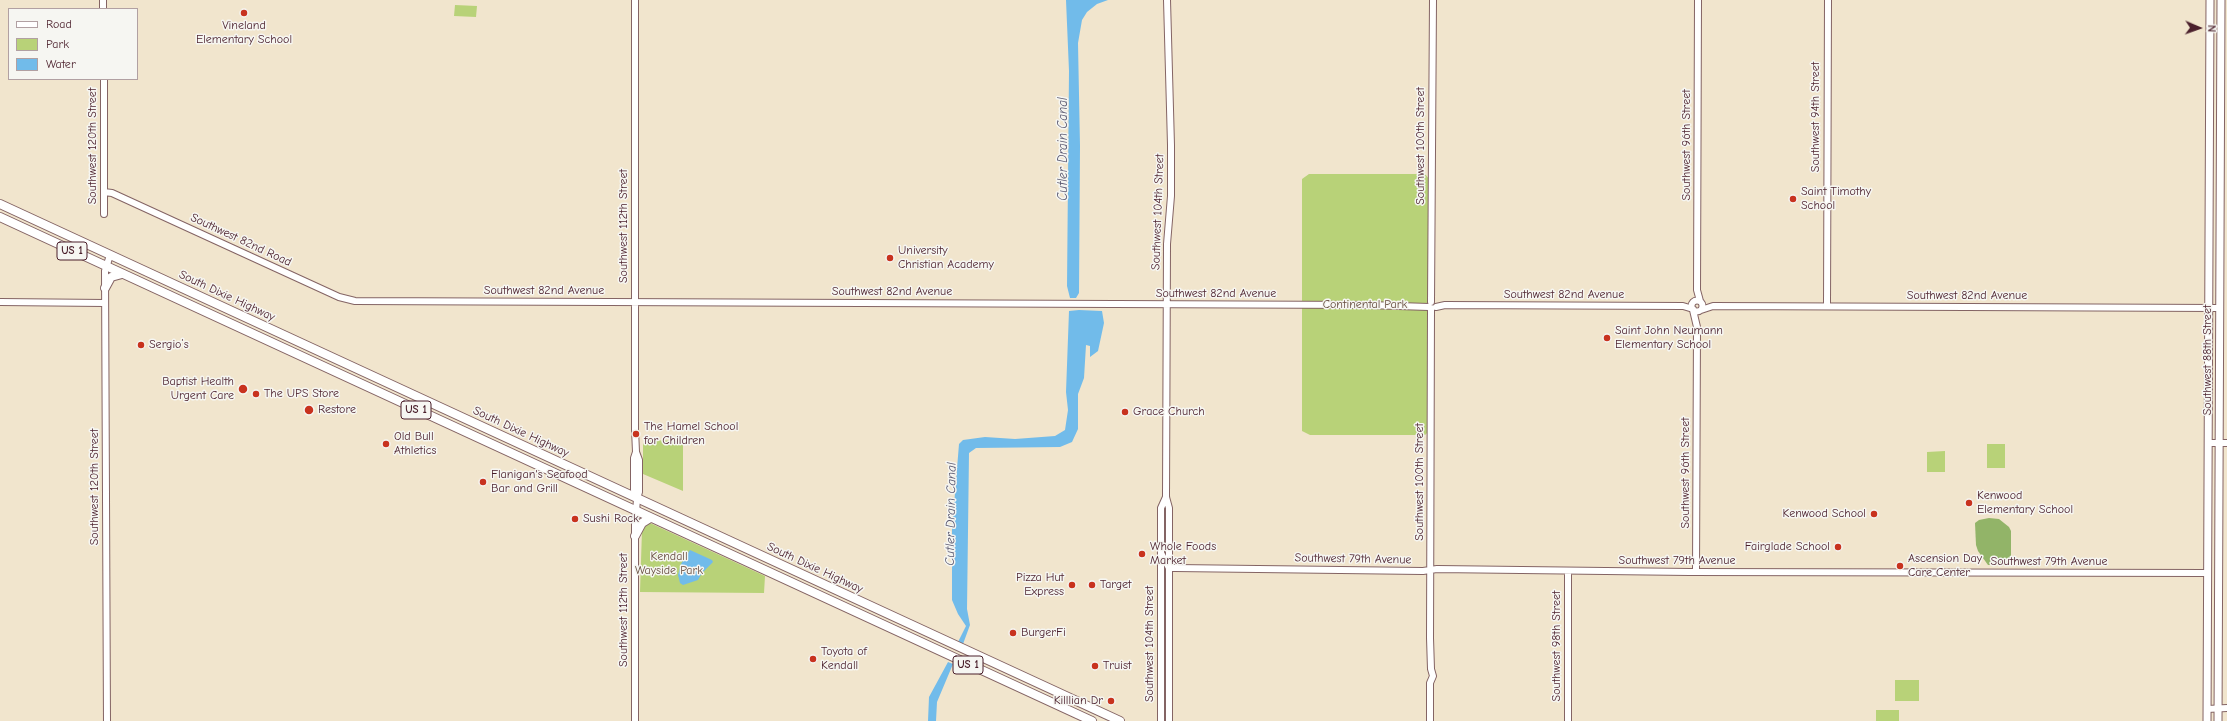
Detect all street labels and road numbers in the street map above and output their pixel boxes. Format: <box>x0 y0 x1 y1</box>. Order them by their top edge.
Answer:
street label: Southwest 94th Street <box>1809 62 1823 172</box>
street label: Southwest 100th Street <box>1414 87 1428 205</box>
street label: Southwest 120th Street <box>86 88 100 204</box>
street label: Southwest 96th Street <box>1680 89 1694 201</box>
street label: Southwest 104th Street <box>1149 154 1167 270</box>
street label: Southwest 112th Street <box>617 169 631 283</box>
street label: Southwest 82nd Road <box>188 210 294 270</box>
road number: US 1 <box>57 242 87 260</box>
street label: South Dixie Highway <box>177 267 277 325</box>
street label: Southwest 82nd Avenue <box>484 284 604 298</box>
street label: Southwest 82nd Avenue <box>832 285 952 299</box>
street label: Southwest 82nd Avenue <box>1156 287 1276 301</box>
street label: Southwest 82nd Avenue <box>1504 288 1624 302</box>
street label: Southwest 82nd Avenue <box>1907 289 2027 303</box>
street label: Southwest 88th Street <box>2201 305 2215 415</box>
road number: US 1 <box>401 401 431 419</box>
street label: South Dixie Highway <box>471 403 571 461</box>
street label: Southwest 96th Street <box>1679 417 1693 529</box>
street label: Southwest 100th Street <box>1413 423 1427 541</box>
street label: Southwest 120th Street <box>88 429 102 545</box>
street label: South Dixie Highway <box>765 539 865 597</box>
street label: Southwest 79th Avenue <box>1294 551 1412 567</box>
street label: Southwest 112th Street <box>617 553 631 667</box>
street label: Southwest 79th Avenue <box>1619 554 1735 568</box>
street label: Southwest 79th Avenue <box>1991 555 2107 569</box>
street label: Southwest 104th Street <box>1143 586 1157 702</box>
street label: Southwest 98th Street <box>1550 591 1564 701</box>
road number: US 1 <box>953 656 983 674</box>

